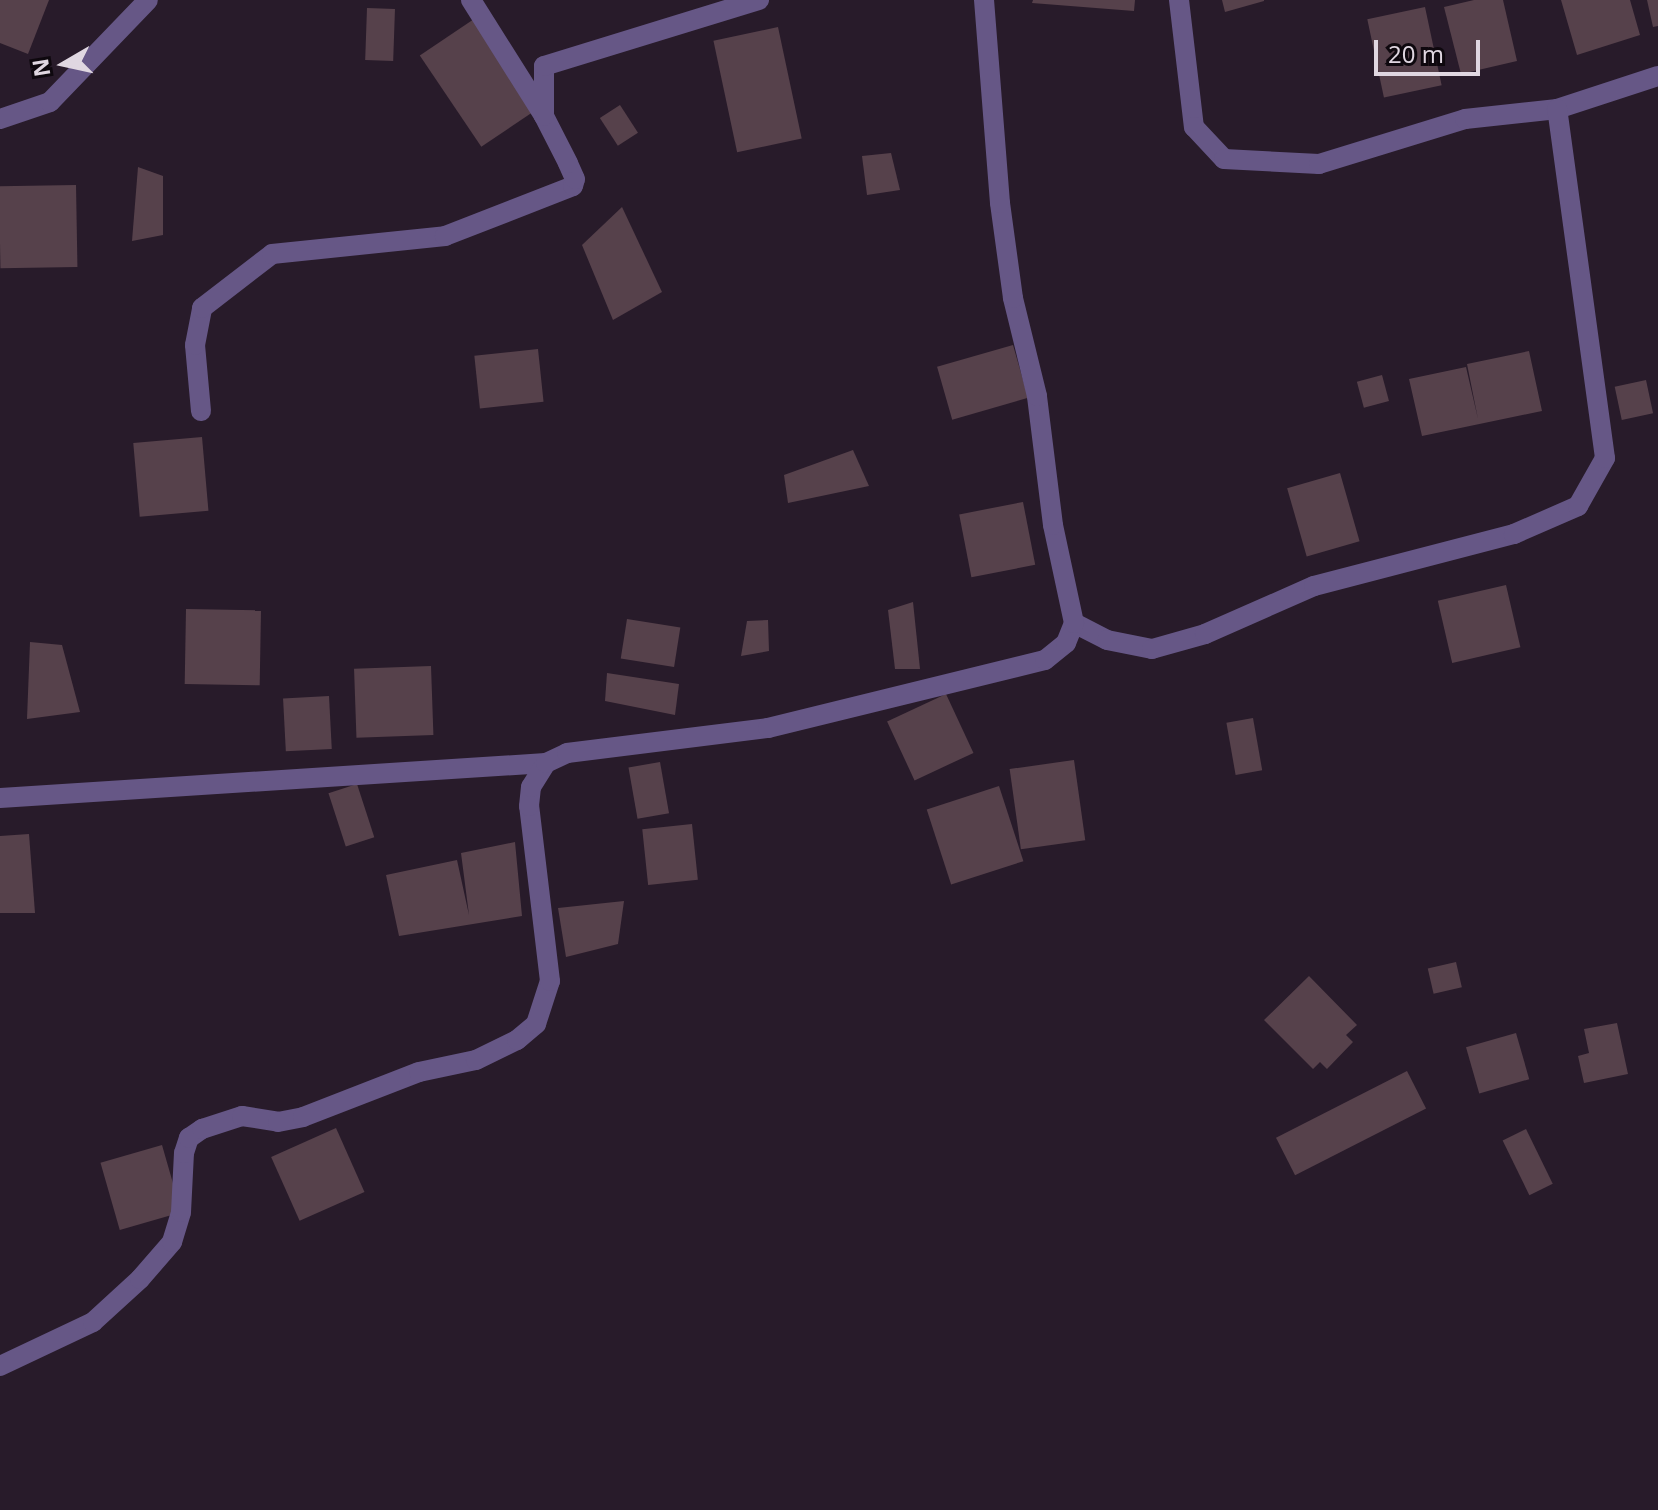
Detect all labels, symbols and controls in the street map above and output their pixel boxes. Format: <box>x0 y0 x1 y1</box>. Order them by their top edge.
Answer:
north arrow <box>24 24 104 104</box>
scale bar <box>1378 24 1484 74</box>
text: 20 m <box>1388 37 1444 70</box>
text: N <box>24 57 57 79</box>

